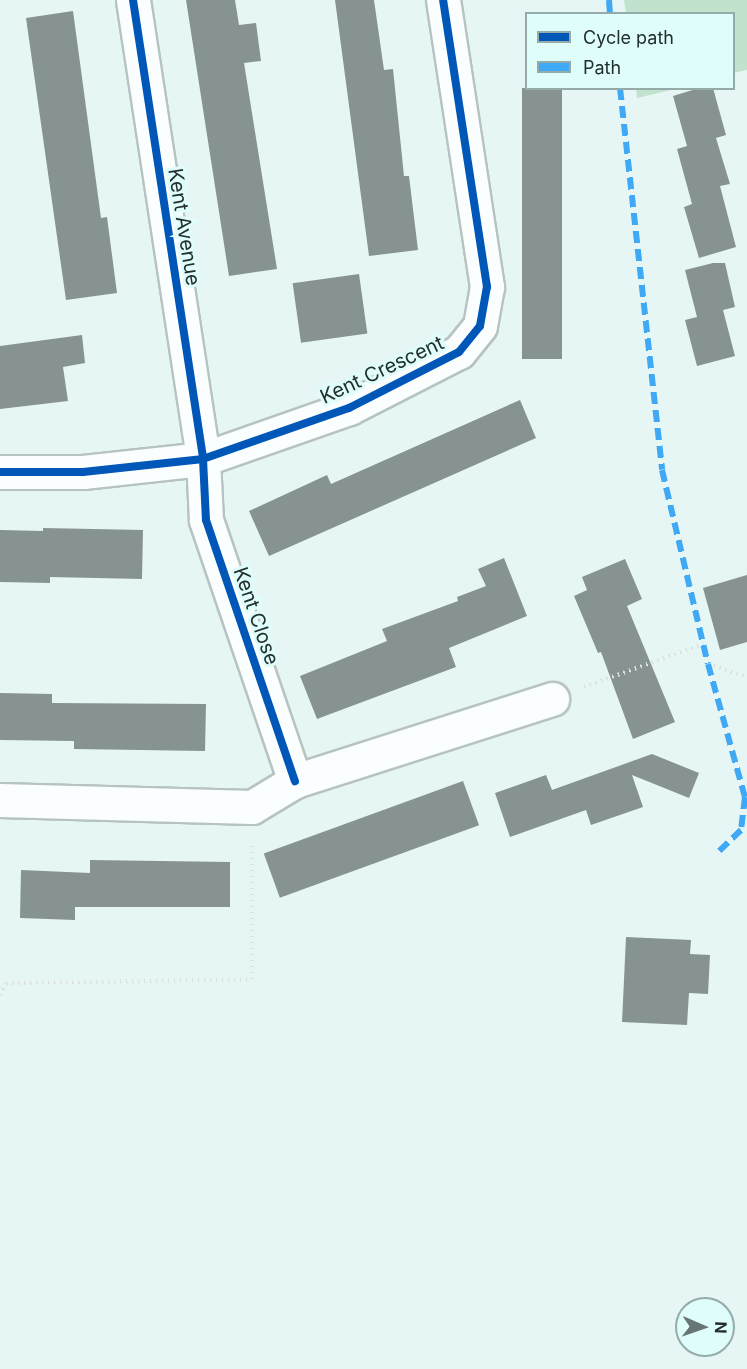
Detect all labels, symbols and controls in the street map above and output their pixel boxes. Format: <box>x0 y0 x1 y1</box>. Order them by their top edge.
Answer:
legend <box>525 12 735 90</box>
text: Cycle path <box>583 27 674 48</box>
text: Path <box>583 57 621 78</box>
street label: Kent Avenue <box>163 167 205 287</box>
street label: Kent Crescent <box>316 331 448 409</box>
street label: Kent Close <box>228 564 284 668</box>
north arrow <box>675 1297 735 1357</box>
text: N <box>711 1321 731 1334</box>

